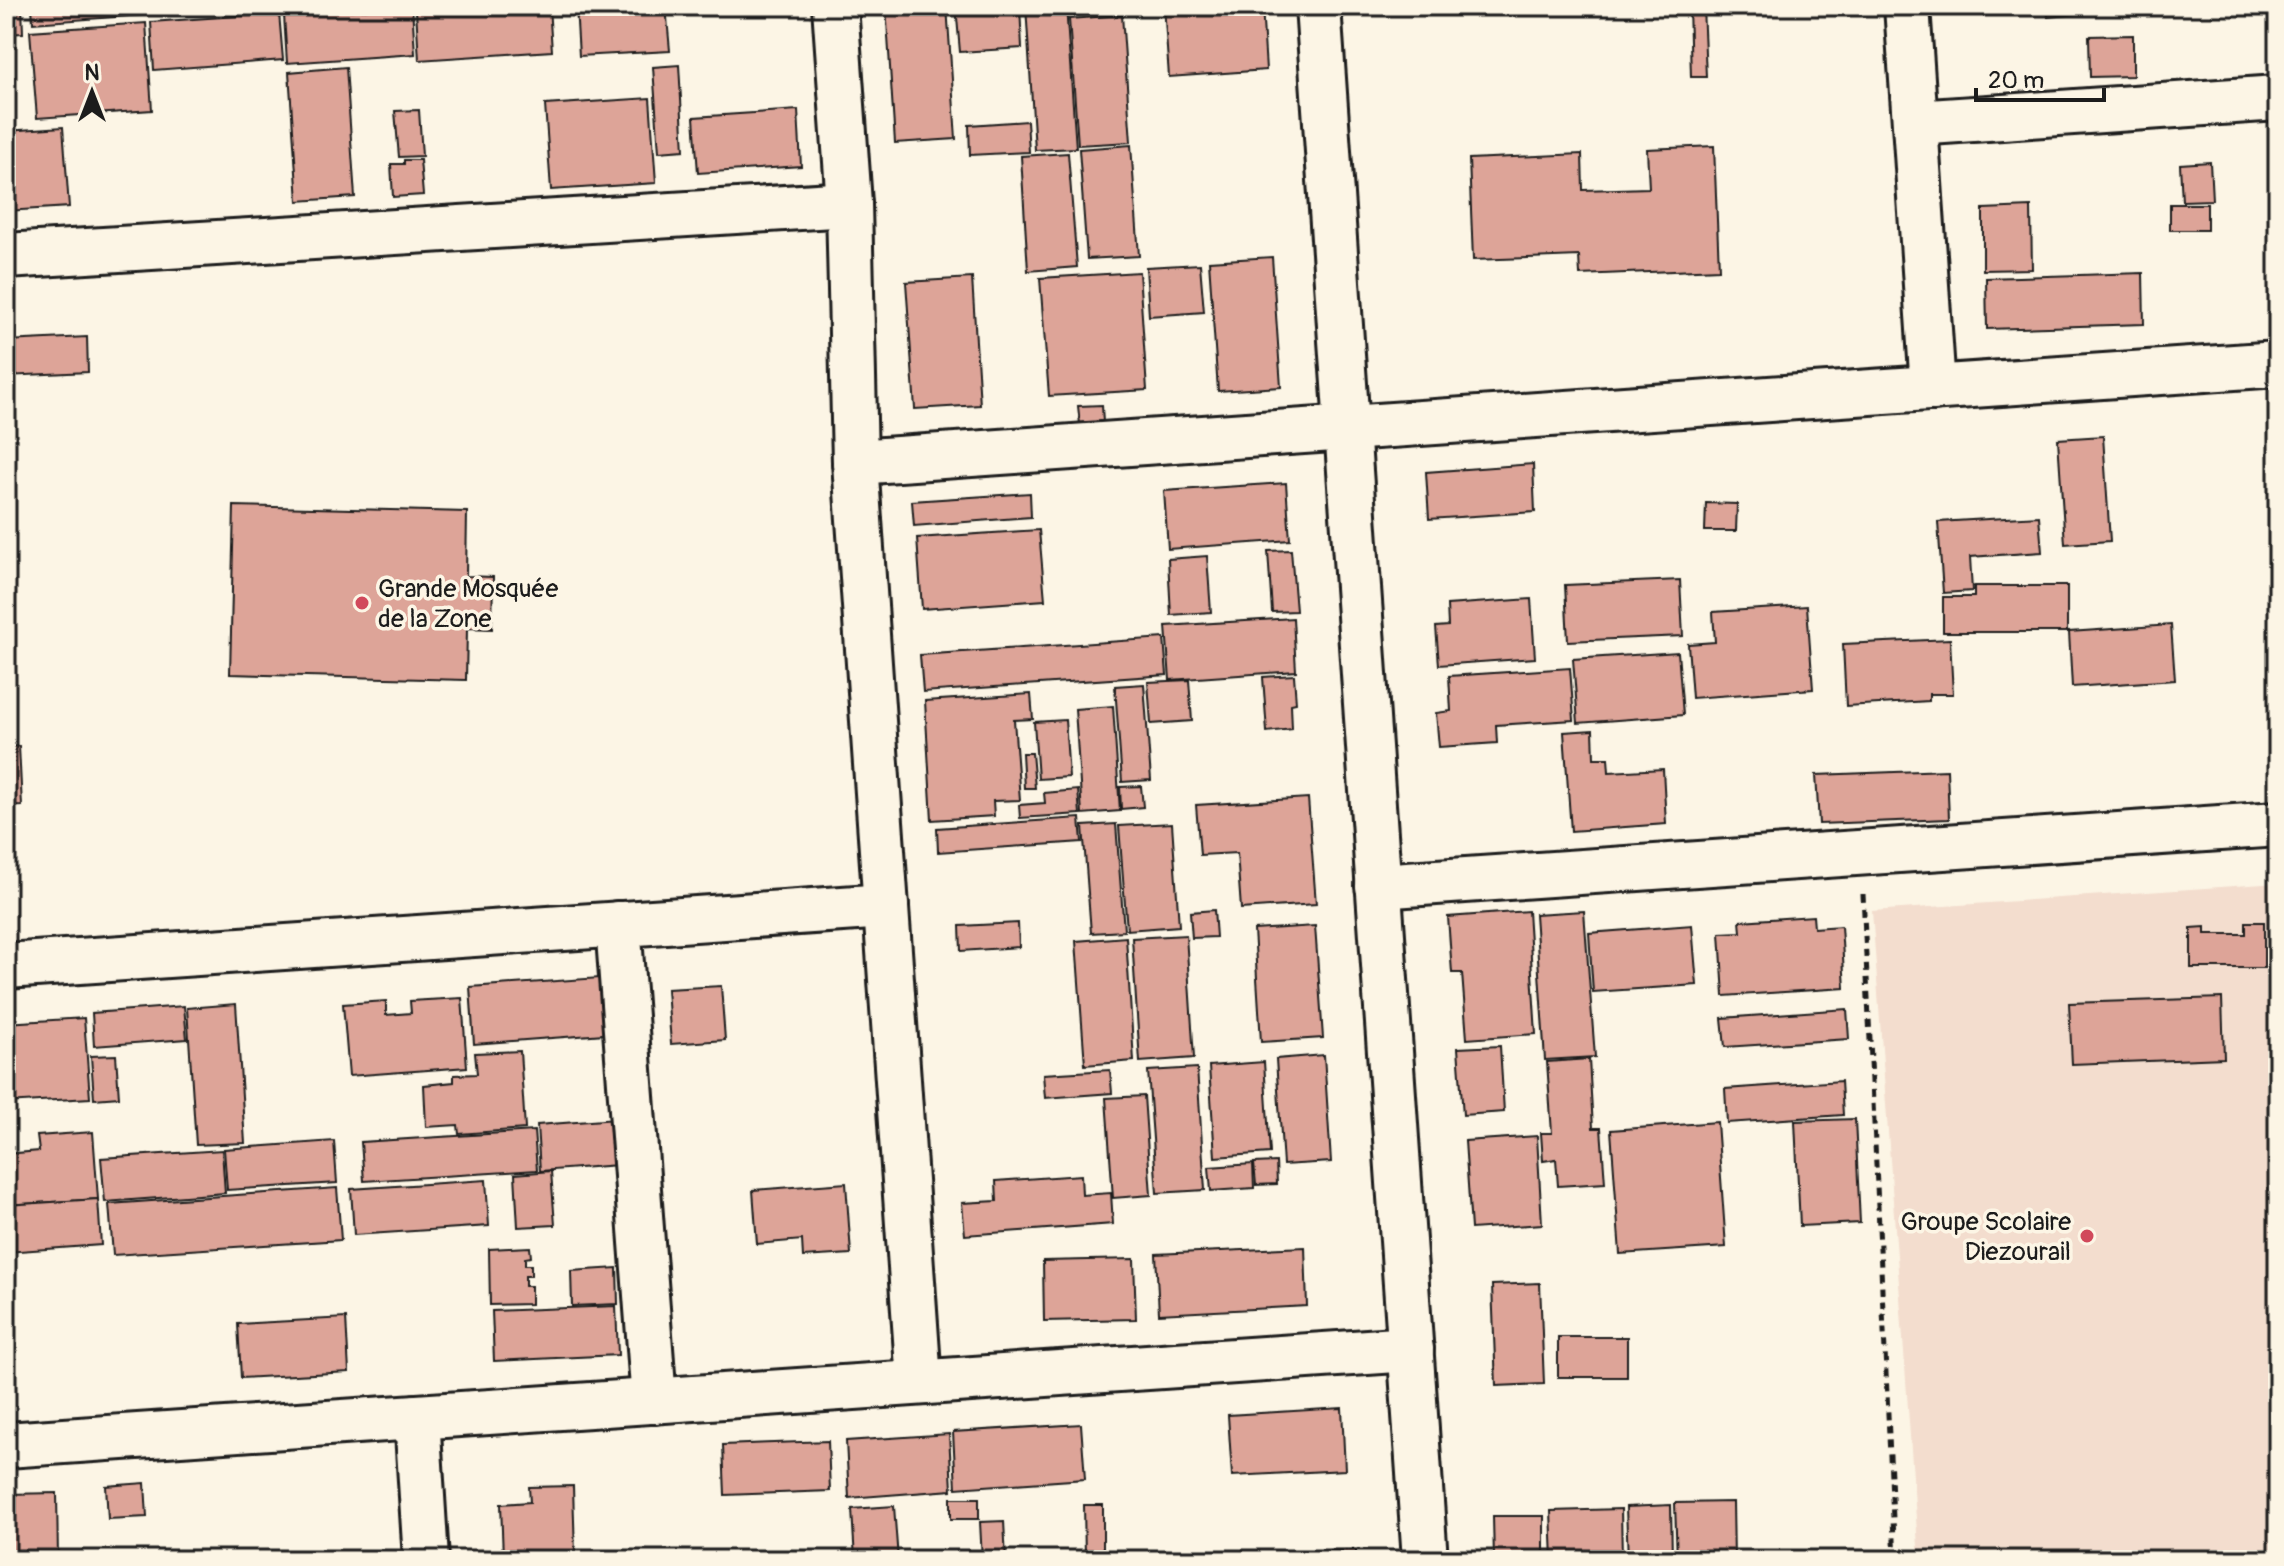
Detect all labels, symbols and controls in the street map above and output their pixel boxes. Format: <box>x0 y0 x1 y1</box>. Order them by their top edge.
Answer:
north arrow <box>52 52 132 132</box>
scale bar <box>1976 52 2104 102</box>
text: N <box>85 59 100 87</box>
text: 20 m <box>1988 66 2044 95</box>
place label: Grande Mosquée de la Zone <box>378 573 558 635</box>
marker: Grande Mosquée de la Zone <box>353 594 371 612</box>
place label: Groupe Scolaire Diezourail <box>1900 1206 2071 1268</box>
marker: Groupe Scolaire Diezourail <box>2078 1227 2096 1245</box>

